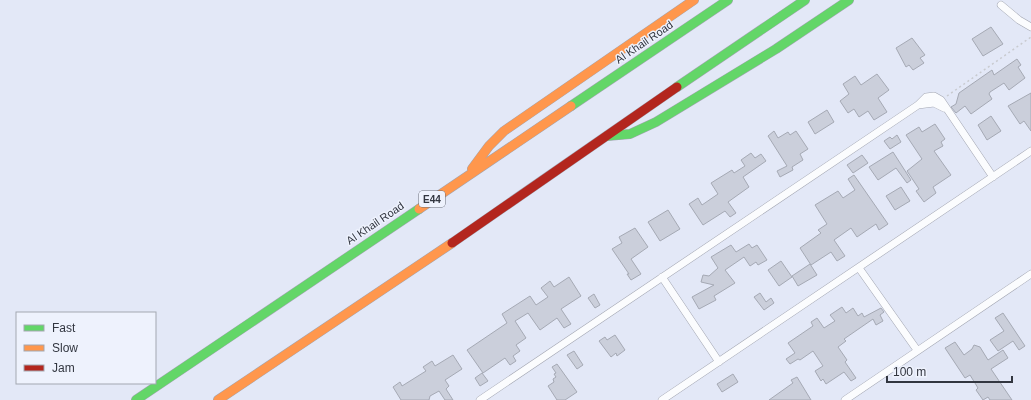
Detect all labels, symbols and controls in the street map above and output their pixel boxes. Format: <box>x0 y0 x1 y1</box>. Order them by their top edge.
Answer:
street label: Al Khail Road <box>613 18 675 66</box>
road number: E44 <box>419 191 445 207</box>
street label: Al Khail Road <box>344 199 406 247</box>
legend <box>16 312 156 384</box>
text: Fast <box>52 321 76 335</box>
text: Slow <box>52 341 78 355</box>
scale bar <box>887 358 1012 384</box>
text: Jam <box>52 361 75 375</box>
text: 100 m <box>893 365 926 379</box>

